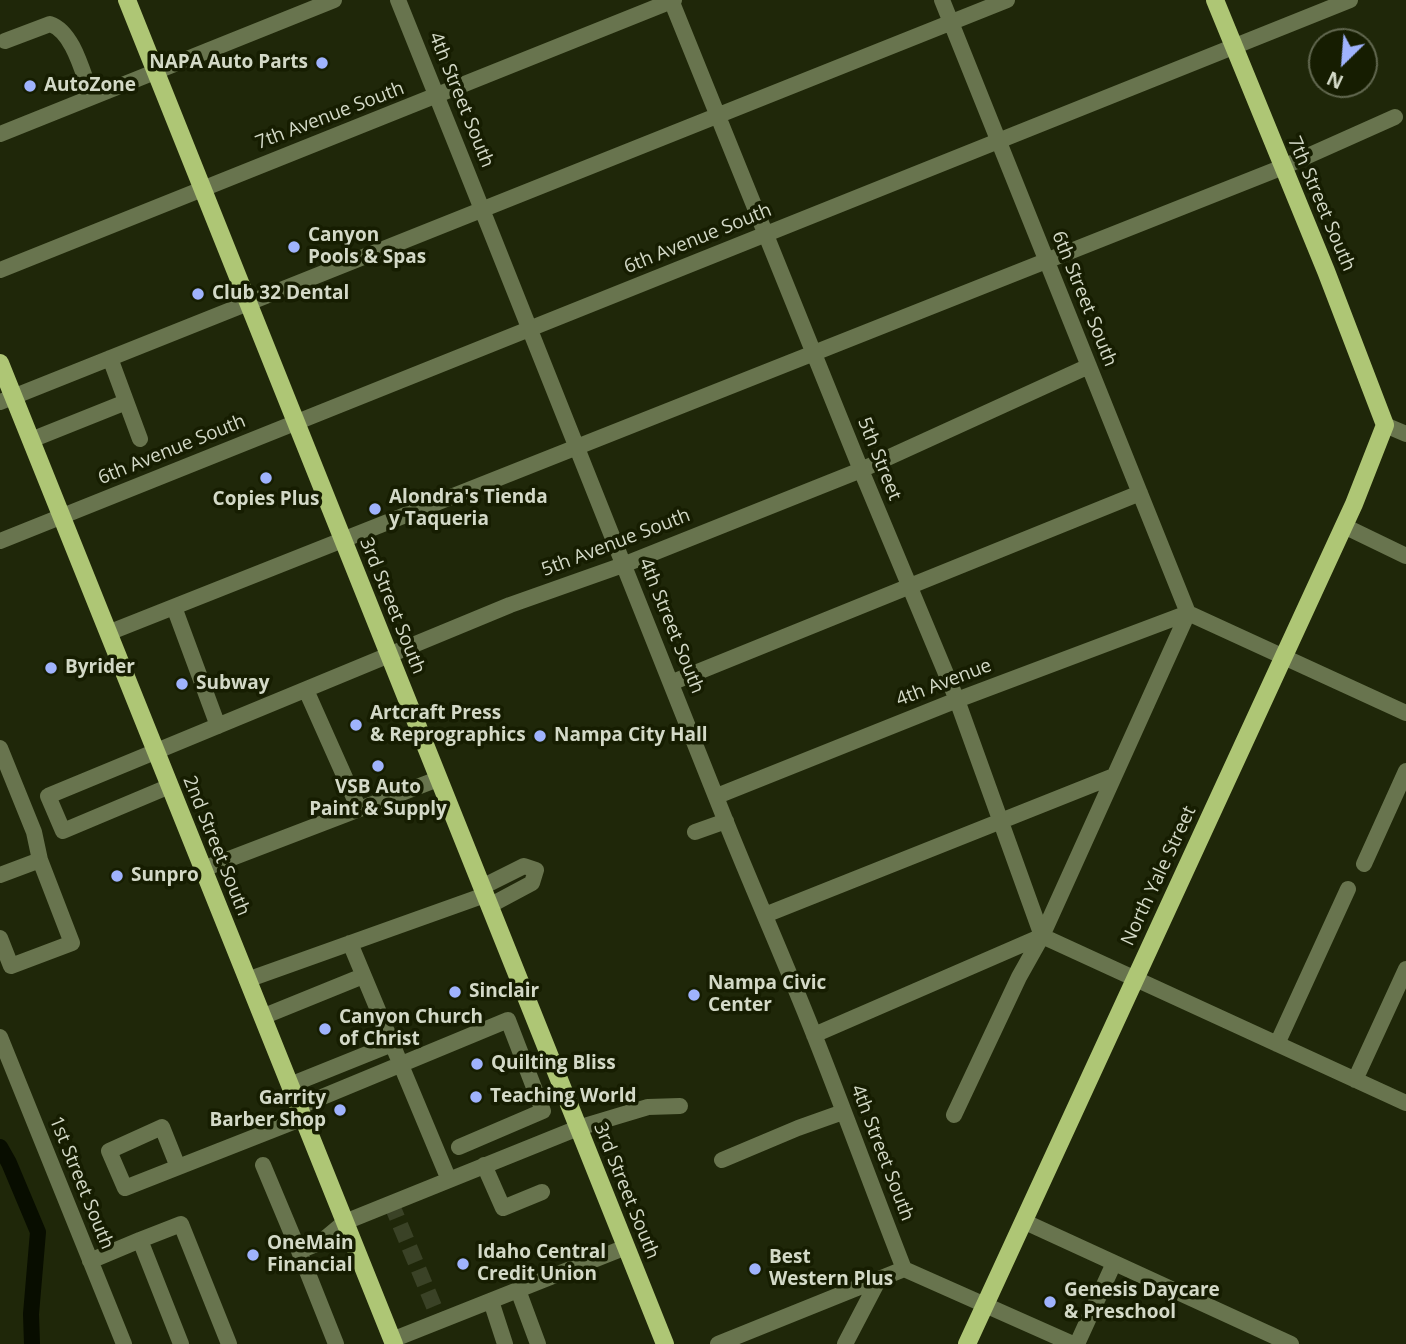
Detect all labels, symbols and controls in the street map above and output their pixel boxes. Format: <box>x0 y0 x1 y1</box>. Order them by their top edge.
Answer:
north arrow <box>1308 28 1378 98</box>
street label: 4th Street South <box>423 29 499 171</box>
place label: NAPA Auto Parts <box>149 52 308 74</box>
marker: NAPA Auto Parts <box>314 55 330 71</box>
text: N <box>1322 65 1347 95</box>
place label: AutoZone <box>44 75 136 97</box>
street label: 7th Avenue South <box>253 77 407 155</box>
marker: AutoZone <box>22 78 38 94</box>
street label: 7th Street South <box>1282 133 1360 275</box>
street label: 6th Avenue South <box>621 199 775 279</box>
place label: Canyon Pools & Spas <box>308 225 426 269</box>
street label: 6th Street South <box>1046 228 1122 370</box>
marker: Canyon Pools & Spas <box>286 239 302 255</box>
place label: Club 32 Dental <box>212 283 349 305</box>
marker: Club 32 Dental <box>190 286 206 302</box>
street label: 6th Avenue South <box>95 410 249 490</box>
street label: 5th Street <box>852 414 906 504</box>
marker: Copies Plus <box>258 470 274 486</box>
place label: Alondra's Tienda y Taqueria <box>389 487 548 531</box>
place label: Copies Plus <box>213 489 319 511</box>
marker: Alondra's Tienda y Taqueria <box>367 501 383 517</box>
street label: 5th Avenue South <box>539 504 693 582</box>
street label: 3rd Street South <box>354 534 430 678</box>
street label: 4th Street South <box>633 555 709 697</box>
street label: 4th Avenue <box>893 654 995 712</box>
place label: Byrider <box>65 657 135 679</box>
marker: Byrider <box>43 660 59 676</box>
place label: Subway <box>196 673 270 695</box>
marker: Subway <box>174 676 190 692</box>
place label: Artcraft Press & Reprographics <box>370 703 526 747</box>
marker: Artcraft Press & Reprographics <box>348 717 364 733</box>
place label: Nampa City Hall <box>554 725 708 747</box>
marker: Nampa City Hall <box>532 728 548 744</box>
marker: VSB Auto Paint & Supply <box>370 758 386 774</box>
street label: 2nd Street South <box>178 773 254 919</box>
place label: VSB Auto Paint & Supply <box>309 777 447 821</box>
street label: North Yale Street <box>1117 803 1201 949</box>
place label: Sunpro <box>131 865 199 887</box>
marker: Sunpro <box>109 868 125 884</box>
place label: Nampa Civic Center <box>708 973 826 1017</box>
place label: Sinclair <box>469 981 539 1003</box>
marker: Sinclair <box>447 984 463 1000</box>
marker: Nampa Civic Center <box>686 987 702 1003</box>
place label: Canyon Church of Christ <box>339 1007 483 1051</box>
marker: Canyon Church of Christ <box>317 1021 333 1037</box>
place label: Quilting Bliss <box>491 1053 616 1075</box>
marker: Quilting Bliss <box>469 1056 485 1072</box>
street label: 4th Street South <box>846 1082 918 1224</box>
place label: Teaching World <box>490 1086 636 1108</box>
place label: Garrity Barber Shop <box>210 1088 326 1132</box>
marker: Teaching World <box>468 1089 484 1105</box>
marker: Garrity Barber Shop <box>332 1102 348 1118</box>
street label: 1st Street South <box>44 1113 118 1253</box>
street label: 3rd Street South <box>588 1119 664 1263</box>
place label: OneMain Financial <box>267 1233 354 1277</box>
place label: Idaho Central Credit Union <box>477 1242 606 1286</box>
marker: OneMain Financial <box>245 1247 261 1263</box>
place label: Best Western Plus <box>769 1247 893 1291</box>
marker: Idaho Central Credit Union <box>455 1256 471 1272</box>
marker: Best Western Plus <box>747 1261 763 1277</box>
place label: Genesis Daycare & Preschool <box>1064 1280 1220 1324</box>
marker: Genesis Daycare & Preschool <box>1042 1294 1058 1310</box>

